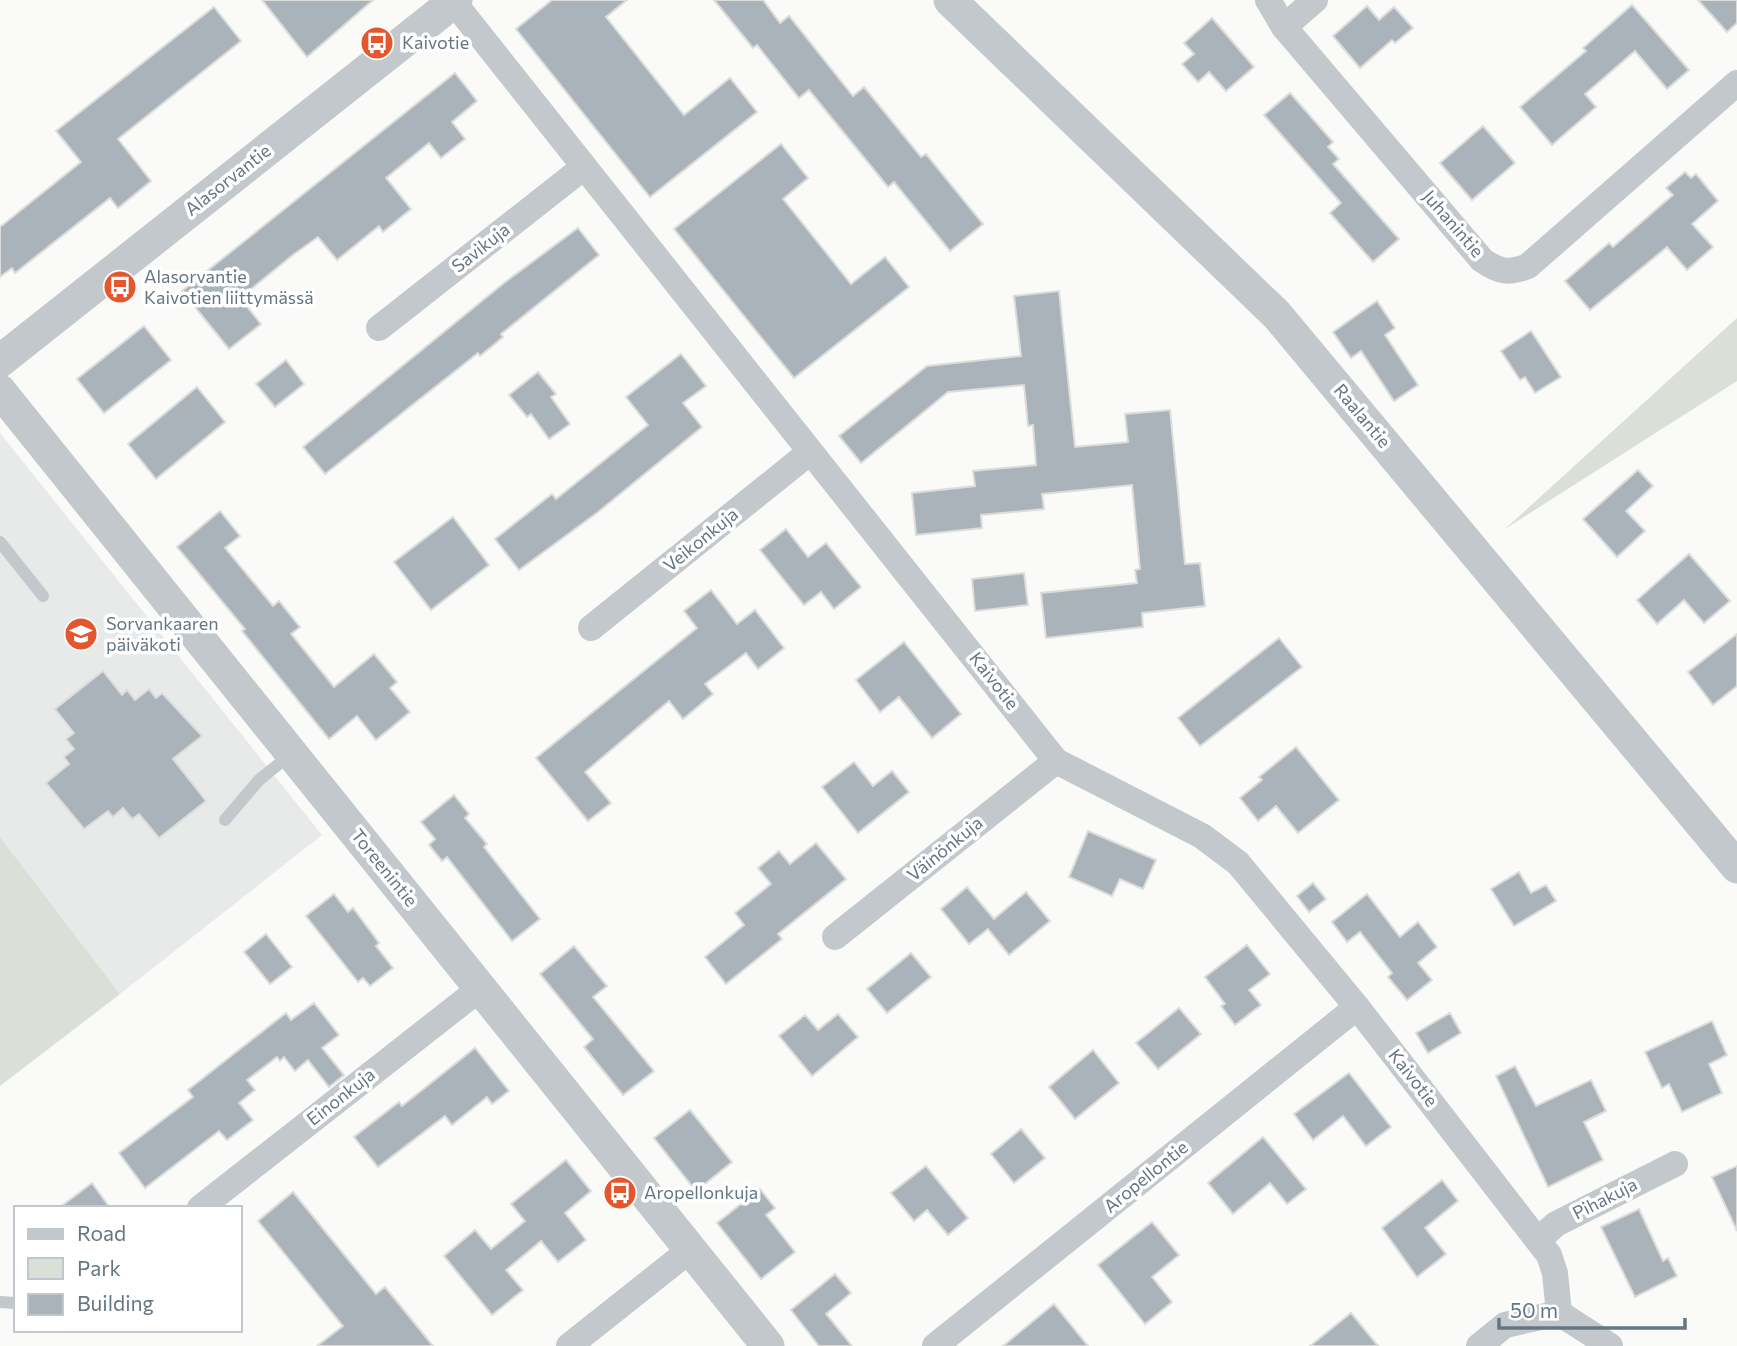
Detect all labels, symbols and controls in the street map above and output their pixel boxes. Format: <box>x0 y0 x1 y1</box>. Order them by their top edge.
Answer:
bus stop icon: Kaivotie <box>358 24 396 62</box>
place label: Kaivotie <box>402 31 469 53</box>
street label: Alasorvantie <box>180 139 275 220</box>
street label: Juhanintie <box>1419 185 1489 261</box>
street label: Savikuja <box>447 218 514 277</box>
place label: Alasorvantie Kaivotien liittymässä <box>144 265 314 308</box>
bus stop icon: Alasorvantie Kaivotien liittymässä <box>101 268 139 306</box>
street label: Raalantie <box>1330 379 1396 452</box>
street label: Veikonkuja <box>659 503 742 576</box>
place label: Sorvankaaren päiväkoti <box>106 612 219 655</box>
school or university icon: Sorvankaaren päiväkoti <box>62 615 100 653</box>
street label: Kaivotie <box>965 647 1024 714</box>
street label: Väinönkuja <box>902 811 987 885</box>
street label: Toreenintie <box>347 824 423 911</box>
street label: Kaivotie <box>1384 1044 1443 1111</box>
street label: Einonkuja <box>302 1063 379 1130</box>
street label: Aropellontie <box>1099 1136 1192 1217</box>
street label: Pihakuja <box>1569 1173 1640 1224</box>
bus stop icon: Aropellonkuja <box>601 1174 639 1212</box>
place label: Aropellonkuja <box>644 1181 758 1203</box>
legend <box>14 1206 242 1332</box>
text: Road <box>77 1220 126 1245</box>
text: Park <box>77 1255 121 1280</box>
scale bar <box>1499 1286 1684 1330</box>
text: Building <box>77 1290 154 1315</box>
text: 50 m <box>1510 1297 1558 1322</box>

